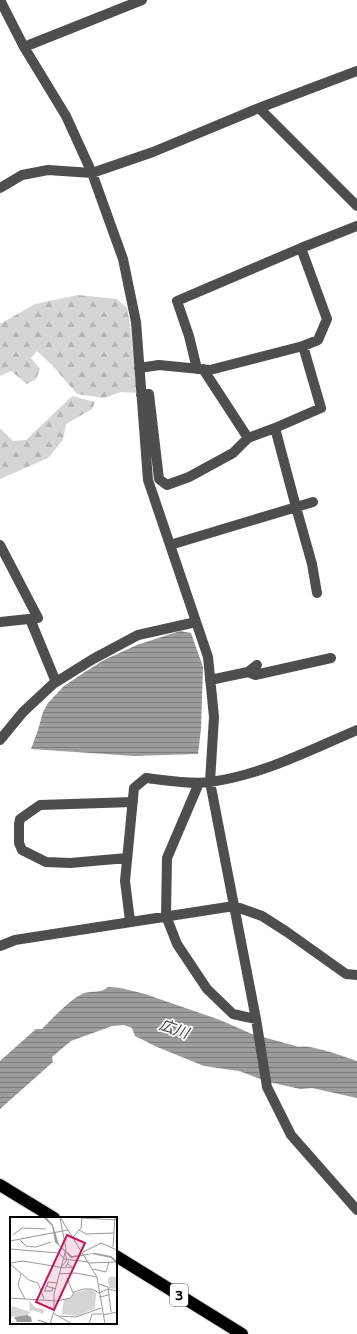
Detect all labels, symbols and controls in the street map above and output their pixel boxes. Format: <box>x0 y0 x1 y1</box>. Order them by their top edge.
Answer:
water label: 広川 <box>157 1016 193 1043</box>
inset map <box>10 1217 117 1324</box>
road number: 3 <box>170 1284 188 1306</box>

